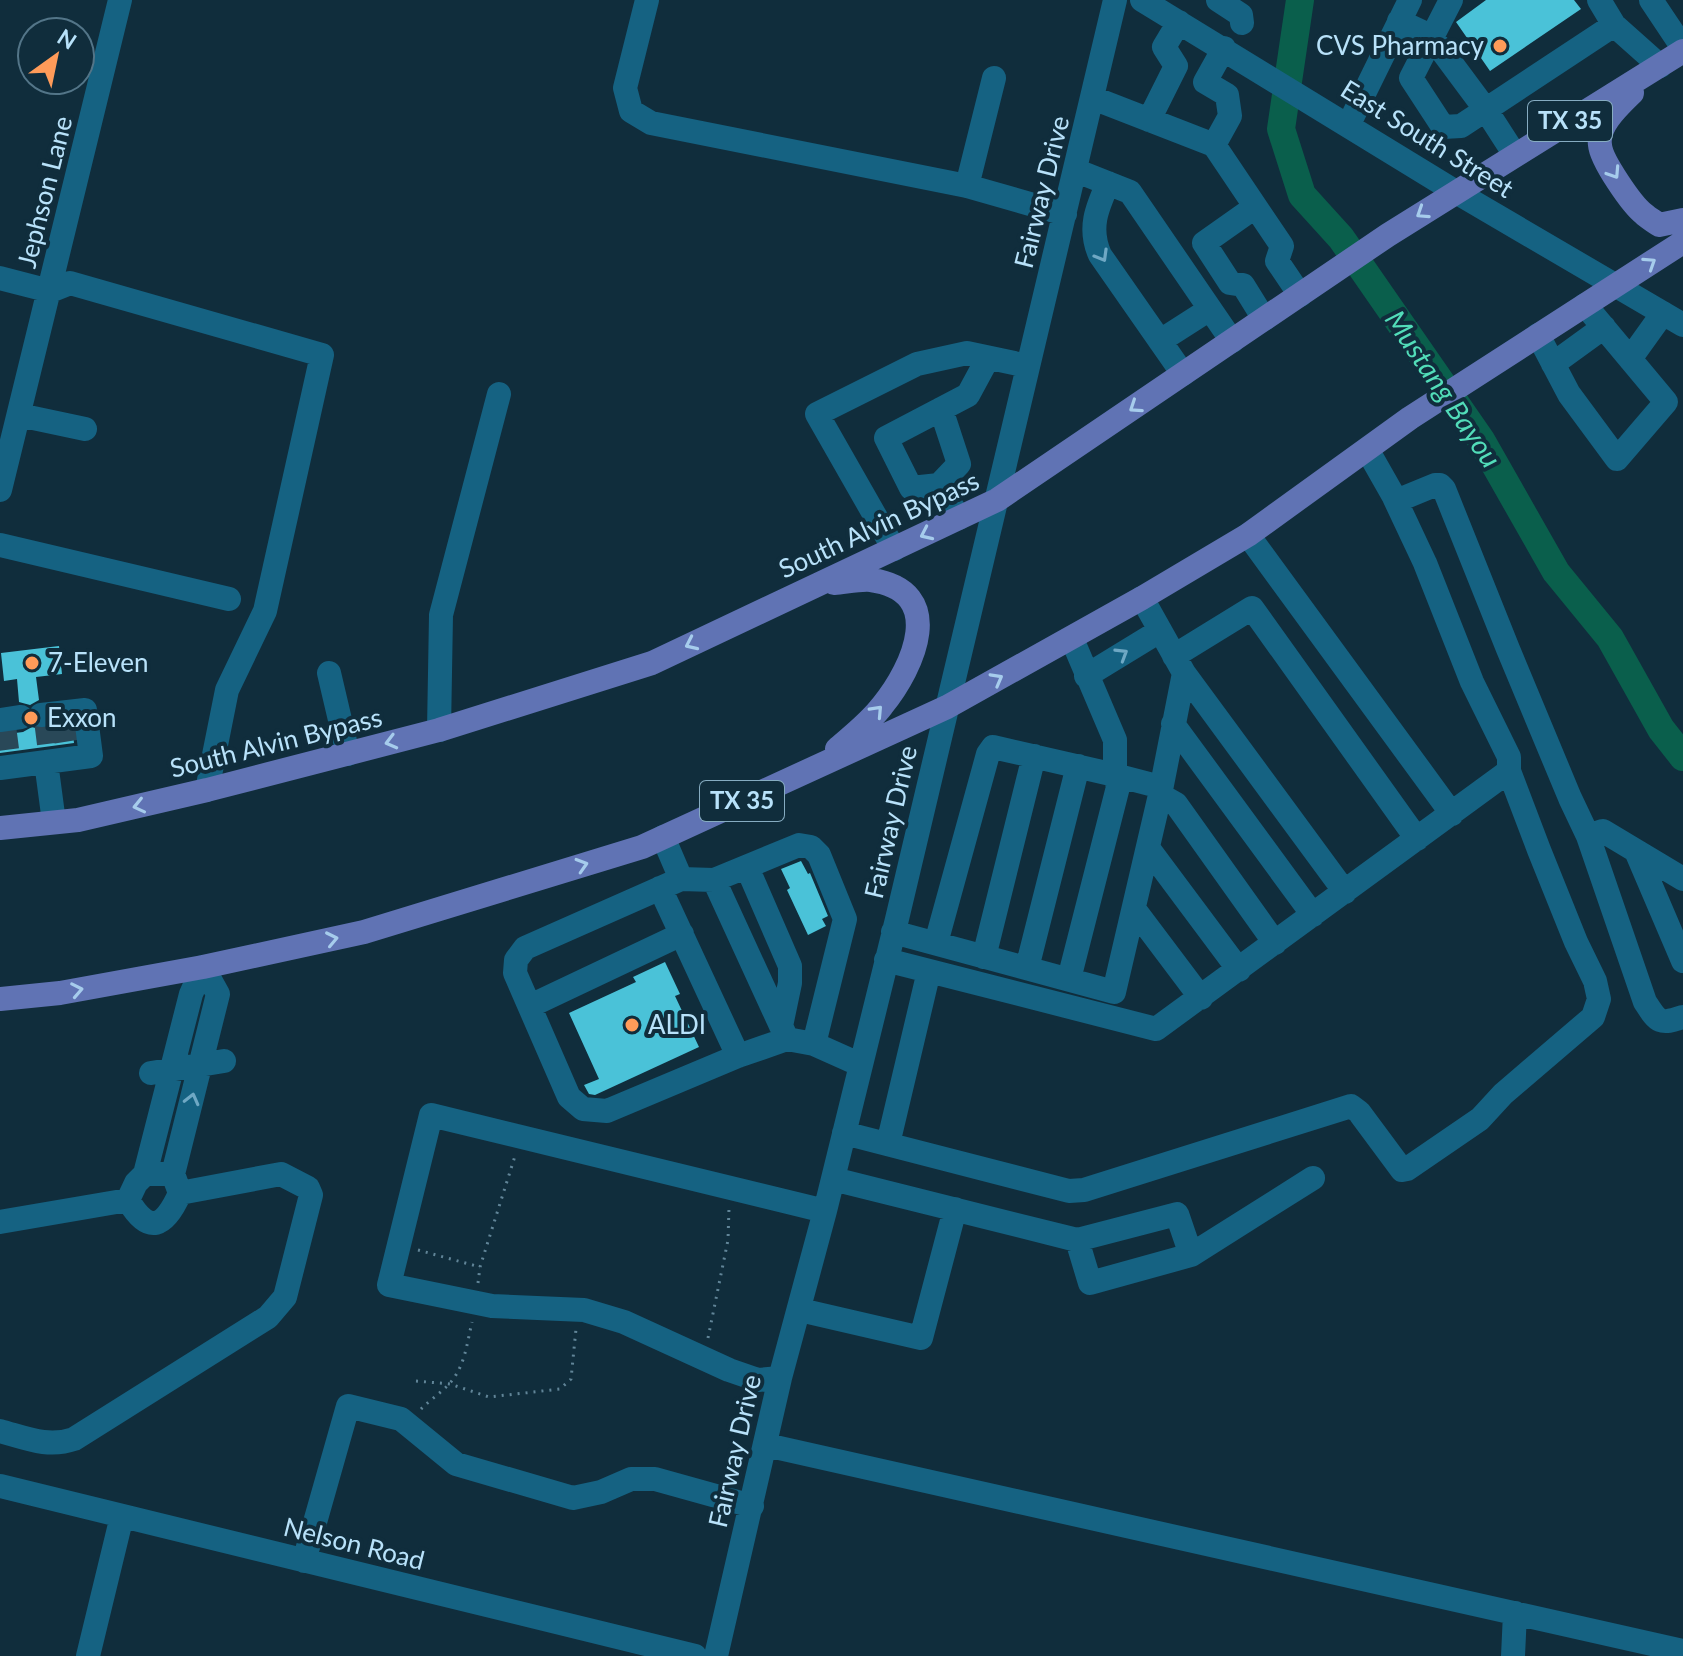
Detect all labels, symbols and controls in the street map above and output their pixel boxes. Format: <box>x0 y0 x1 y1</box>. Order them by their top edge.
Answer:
north arrow <box>16 16 96 96</box>
text: N <box>53 23 82 55</box>
place label: CVS Pharmacy <box>1316 29 1485 61</box>
marker: CVS Pharmacy <box>1491 37 1509 55</box>
street label: East South Street <box>1335 72 1520 204</box>
road number: TX 35 <box>1528 101 1612 141</box>
street label: Fairway Drive <box>1007 112 1075 271</box>
street label: Jephson Lane <box>10 113 78 271</box>
one-way arrow <box>1605 165 1620 179</box>
one-way arrow <box>1416 204 1431 219</box>
one-way arrow <box>1092 247 1108 262</box>
one-way arrow <box>1641 258 1656 273</box>
water label: Mustang Bayou <box>1379 303 1509 474</box>
one-way arrow <box>1129 397 1143 412</box>
street label: South Alvin Bypass <box>773 464 984 585</box>
one-way arrow <box>920 524 935 540</box>
one-way arrow <box>685 634 699 650</box>
place label: 7-Eleven <box>48 646 149 678</box>
one-way arrow <box>1113 648 1128 664</box>
marker: 7-Eleven <box>23 654 41 672</box>
one-way arrow <box>989 674 1004 689</box>
street label: South Alvin Bypass <box>166 700 385 784</box>
place label: Exxon <box>47 701 117 733</box>
one-way arrow <box>867 706 882 720</box>
marker: Exxon <box>22 709 40 727</box>
one-way arrow <box>385 733 399 750</box>
street label: Fairway Drive <box>857 742 923 901</box>
road number: TX 35 <box>700 781 784 821</box>
one-way arrow <box>133 797 146 814</box>
one-way arrow <box>574 858 588 874</box>
one-way arrow <box>325 931 339 948</box>
one-way arrow <box>71 983 84 1000</box>
place label: ALDI <box>648 1008 706 1040</box>
marker: ALDI <box>623 1016 641 1034</box>
one-way arrow <box>183 1092 200 1106</box>
street label: Fairway Drive <box>701 1371 767 1530</box>
street label: Nelson Road <box>280 1510 428 1576</box>

